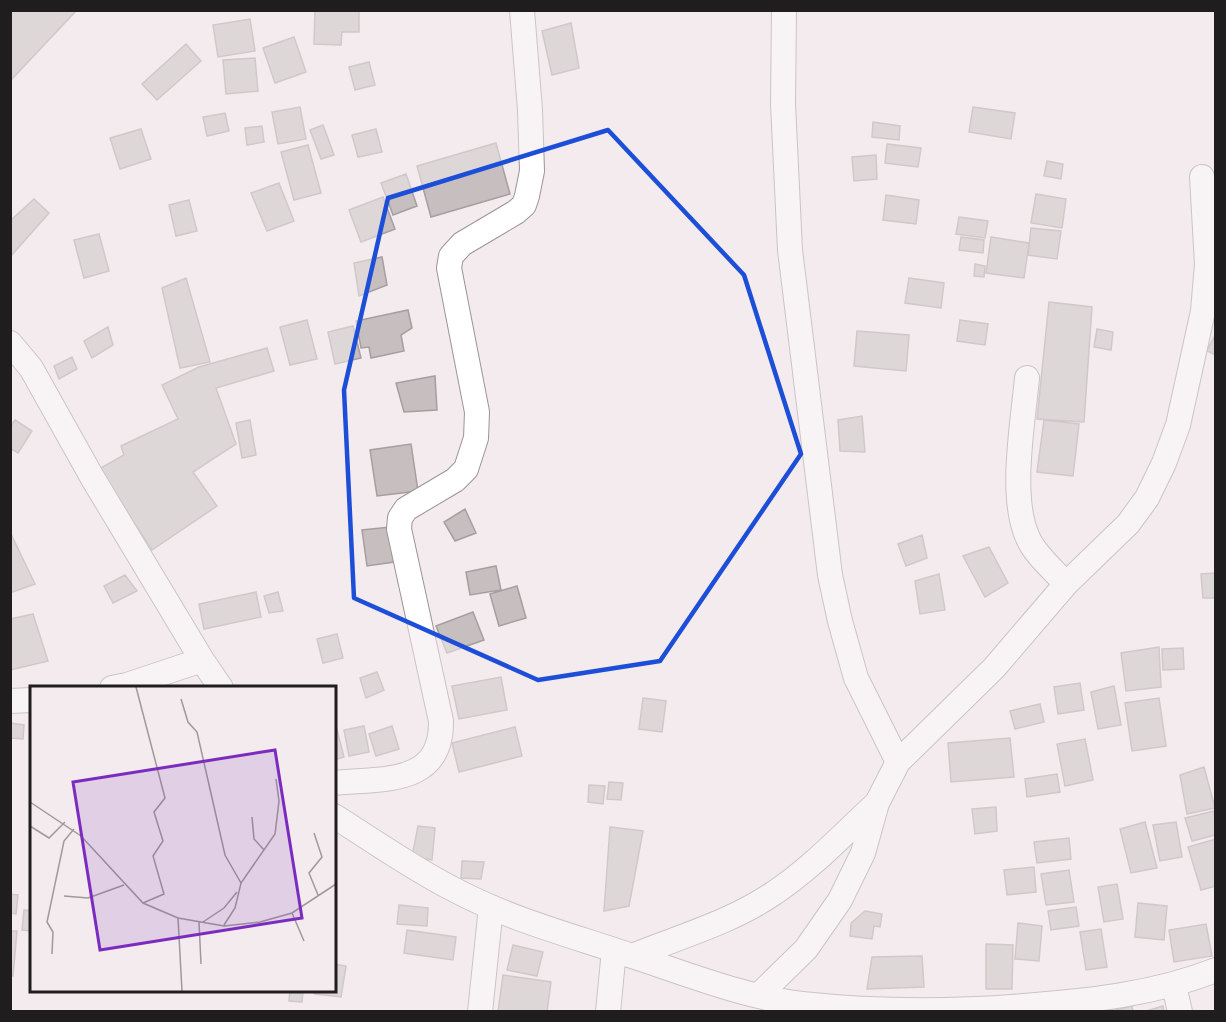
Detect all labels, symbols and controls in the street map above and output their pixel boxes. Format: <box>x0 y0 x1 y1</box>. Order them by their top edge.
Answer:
inset map <box>30 686 336 992</box>

